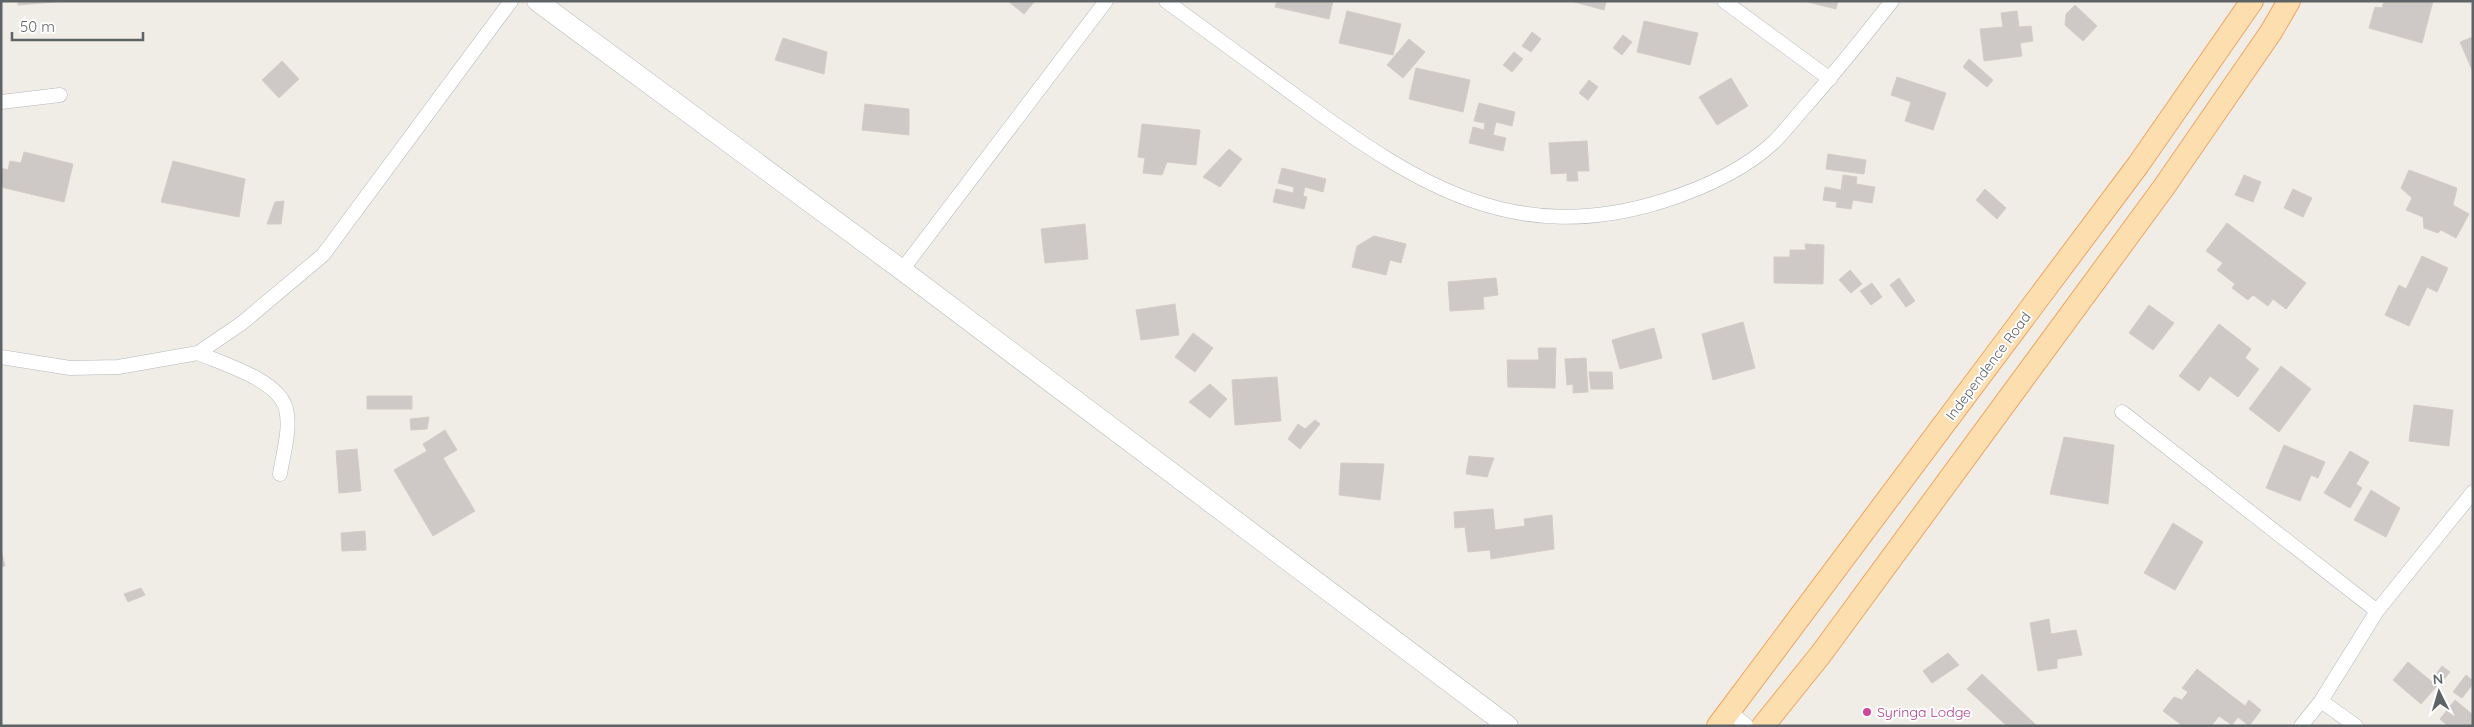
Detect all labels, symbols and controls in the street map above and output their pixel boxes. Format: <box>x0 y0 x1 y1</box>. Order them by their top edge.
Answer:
scale bar <box>12 10 144 42</box>
text: 50 m <box>20 17 55 36</box>
street label: Independence Road <box>1941 308 2035 424</box>
north arrow <box>2414 667 2464 717</box>
text: N <box>2432 670 2444 688</box>
place label: Syringa Lodge <box>1877 703 1971 721</box>
marker: Syringa Lodge <box>1861 706 1873 718</box>

